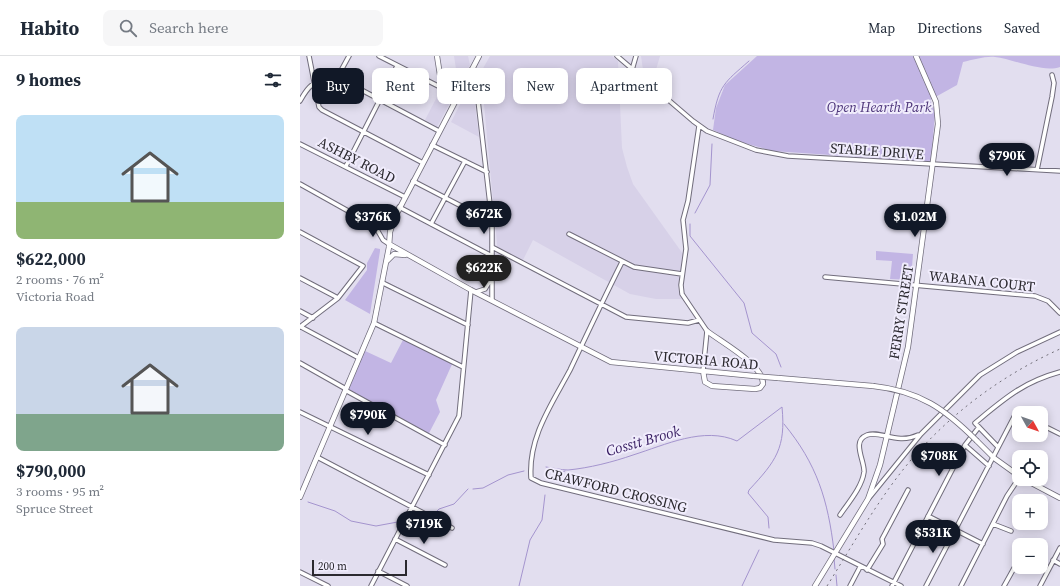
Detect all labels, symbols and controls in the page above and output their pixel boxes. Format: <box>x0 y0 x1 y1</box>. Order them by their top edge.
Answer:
search box <box>103 10 383 46</box>
text: Habito <box>20 15 79 41</box>
icon: search <box>117 17 139 39</box>
text: Search here <box>149 17 228 38</box>
text: Map <box>868 18 895 38</box>
text: Directions <box>917 18 982 38</box>
text: Saved <box>1004 18 1040 38</box>
text: 9 homes <box>16 68 81 92</box>
chip: Buy <box>312 68 364 104</box>
chip: Rent <box>372 68 429 104</box>
chip: Filters <box>437 68 505 104</box>
chip: New <box>513 68 568 104</box>
chip: Apartment <box>576 68 672 104</box>
icon: filters <box>262 69 284 91</box>
park label: Open Hearth Park <box>827 97 932 117</box>
street label: ASHBY ROAD <box>315 132 399 188</box>
street label: STABLE DRIVE <box>830 138 924 164</box>
icon: home <box>114 141 186 213</box>
pin: $790K <box>979 143 1035 177</box>
text: $790K <box>988 147 1026 164</box>
pin: $672K <box>456 201 512 235</box>
pin: $376K <box>345 204 401 238</box>
pin: $1.02M <box>882 204 948 238</box>
text: $672K <box>465 205 503 222</box>
text: $376K <box>354 208 392 225</box>
text: $1.02M <box>893 208 937 225</box>
text: $622,000 <box>16 247 86 271</box>
pin: $622K <box>456 255 512 289</box>
text: $622K <box>465 259 503 276</box>
street label: FERRY STREET <box>884 263 918 361</box>
street label: WABANA COURT <box>928 265 1036 297</box>
text: 2 rooms · 76 m² <box>16 271 104 288</box>
text: Victoria Road <box>16 288 94 305</box>
street label: VICTORIA ROAD <box>653 345 759 375</box>
icon: home <box>114 353 186 425</box>
pin: $790K <box>340 402 396 436</box>
text: $790K <box>349 406 387 423</box>
north arrow <box>1012 406 1048 442</box>
map controls <box>1012 406 1048 574</box>
water label: Cossit Brook <box>603 420 683 461</box>
pin: $708K <box>911 443 967 477</box>
text: $708K <box>920 447 958 464</box>
button: locate <box>1012 450 1048 486</box>
text: $790,000 <box>16 459 86 483</box>
street label: CRAWFORD CROSSING <box>543 463 690 517</box>
text: 3 rooms · 95 m² <box>16 483 104 500</box>
button: + <box>1012 494 1048 530</box>
text: Spruce Street <box>16 500 93 517</box>
pin: $719K <box>396 511 452 545</box>
text: $719K <box>405 515 443 532</box>
pin: $531K <box>905 520 961 554</box>
text: $531K <box>914 524 952 541</box>
button: − <box>1012 538 1048 574</box>
scale bar <box>312 558 407 577</box>
text: 200 m <box>318 559 347 574</box>

